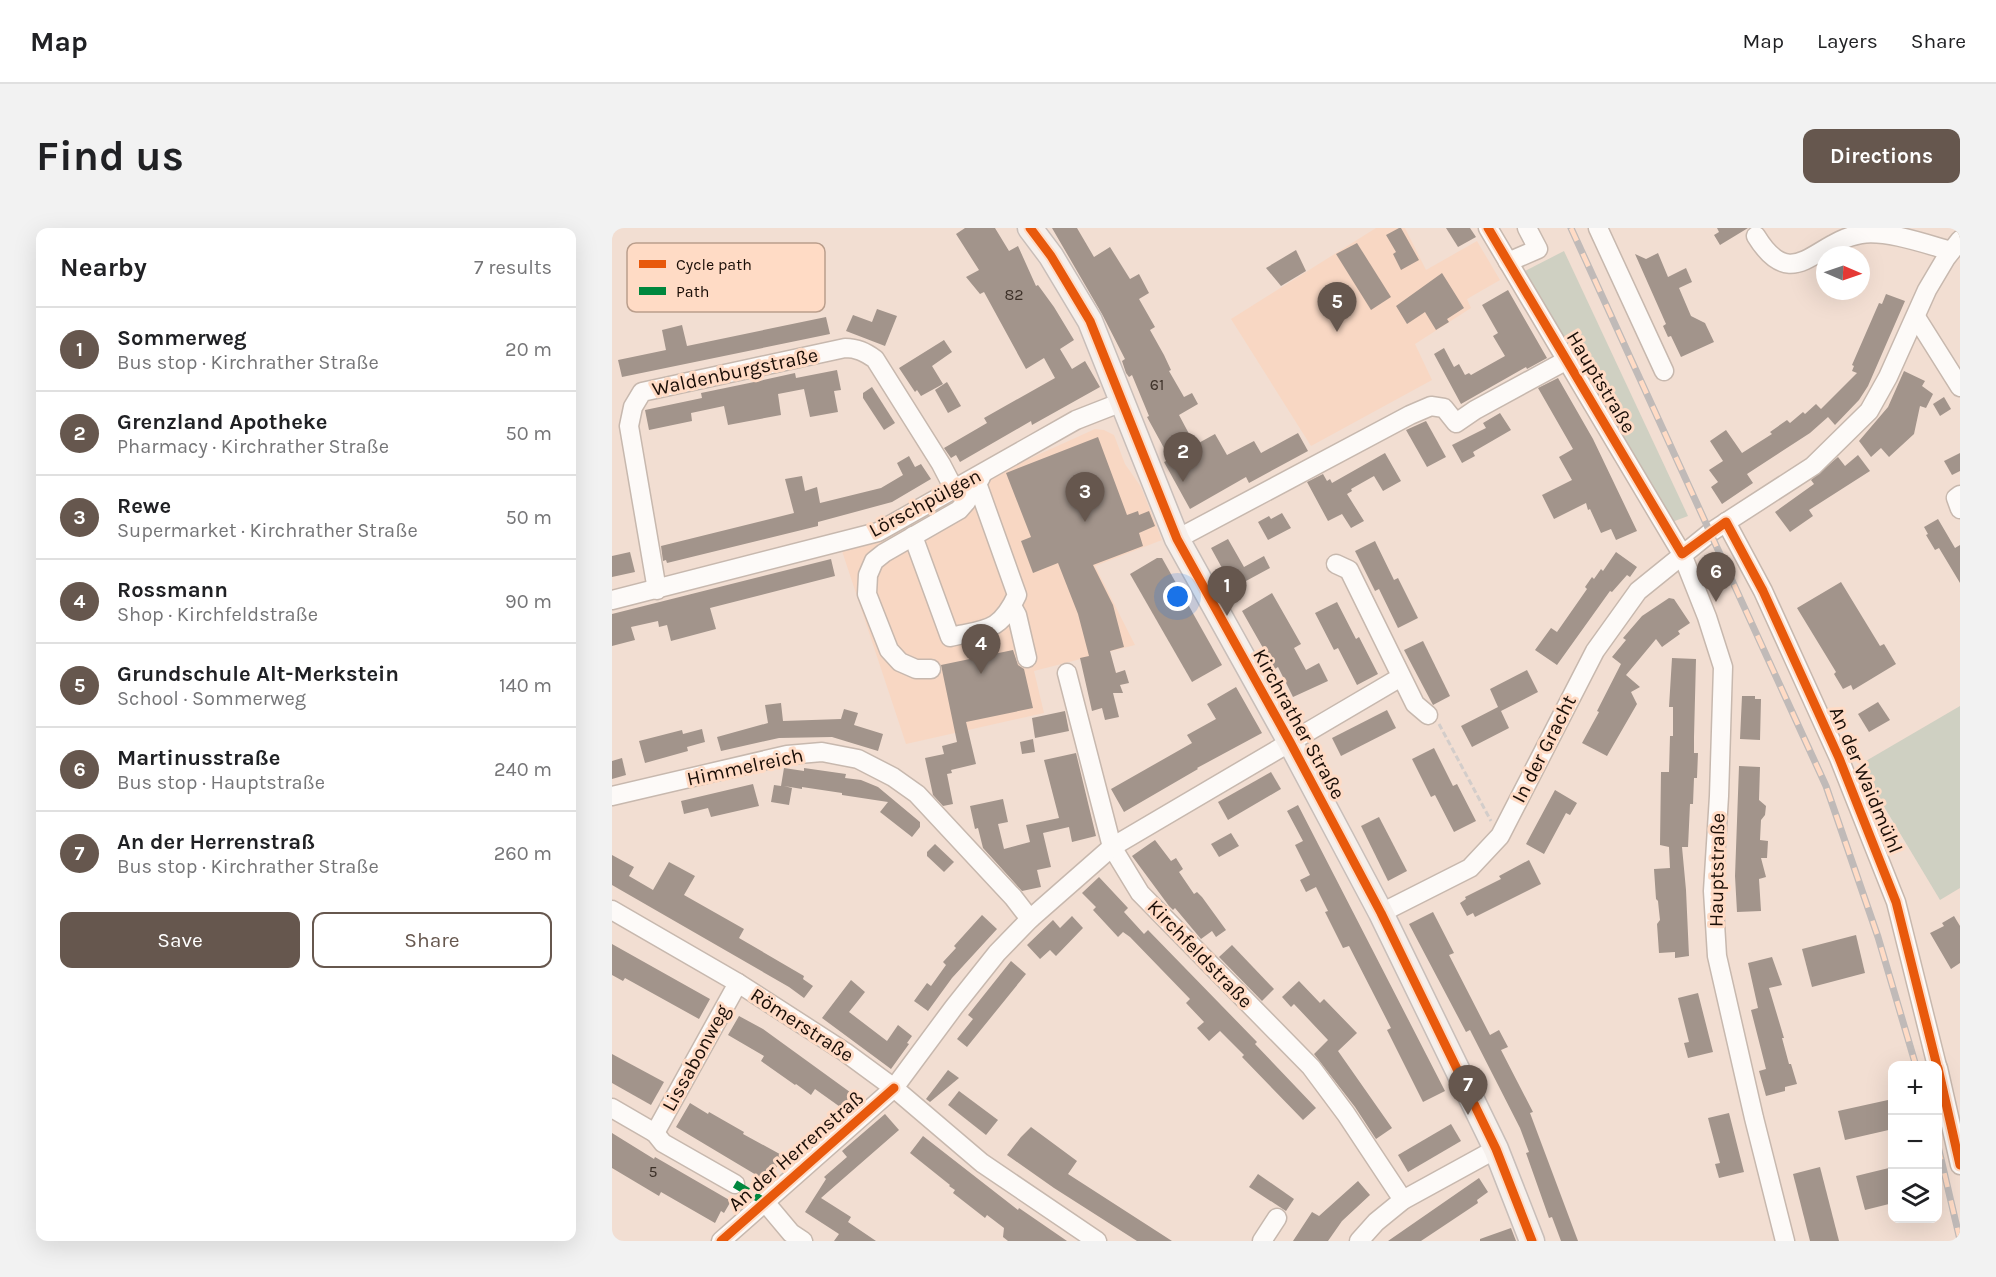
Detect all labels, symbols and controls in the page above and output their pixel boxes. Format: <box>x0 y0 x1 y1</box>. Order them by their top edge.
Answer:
text: Map <box>30 25 88 58</box>
text: Map <box>1742 29 1784 53</box>
text: Layers <box>1817 29 1878 53</box>
text: Share <box>1911 29 1966 53</box>
button: Directions <box>1803 129 1960 183</box>
text: Find us <box>36 131 184 181</box>
legend <box>627 243 825 312</box>
north arrow <box>1816 246 1870 300</box>
text: Nearby <box>60 252 147 283</box>
text: Cycle path <box>676 255 752 274</box>
text: 7 results <box>474 256 552 279</box>
text: Path <box>676 282 709 301</box>
pin: 5 <box>1318 282 1356 332</box>
house number: 82 <box>1004 285 1024 304</box>
text: Sommerweg <box>117 325 247 351</box>
street label: Hauptstraße <box>1562 327 1640 437</box>
text: 1 <box>76 338 83 361</box>
text: 20 m <box>505 338 552 361</box>
street label: Waldenburgstraße <box>650 343 820 401</box>
text: Bus stop · Kirchrather Straße <box>117 351 379 374</box>
house number: 61 <box>1150 375 1164 394</box>
text: Grenzland Apotheke <box>117 409 327 435</box>
text: 2 <box>73 422 86 445</box>
text: 50 m <box>505 422 552 445</box>
pin: 2 <box>1164 432 1202 482</box>
text: Pharmacy · Kirchrather Straße <box>117 435 389 458</box>
street label: Lörschpülgen <box>865 464 985 542</box>
pin: 3 <box>1066 472 1104 522</box>
text: Rewe <box>117 493 171 519</box>
text: 3 <box>73 506 86 529</box>
text: 50 m <box>505 506 552 529</box>
text: Supermarket · Kirchrather Straße <box>117 519 418 542</box>
pin: 6 <box>1696 552 1736 602</box>
pin: 1 <box>1208 566 1246 616</box>
text: Rossmann <box>117 577 228 603</box>
your location <box>1163 582 1192 611</box>
text: 4 <box>74 590 85 613</box>
text: 90 m <box>505 590 552 613</box>
text: Shop · Kirchfeldstraße <box>117 603 318 626</box>
pin: 4 <box>962 624 1000 674</box>
street label: Kirchrather Straße <box>1248 645 1350 803</box>
text: Grundschule Alt-Merkstein <box>117 661 399 687</box>
text: 5 <box>74 674 85 697</box>
text: 140 m <box>499 674 552 697</box>
text: School · Sommerweg <box>117 687 306 710</box>
street label: In der Gracht <box>1507 691 1581 807</box>
street label: An der Waidmühl <box>1825 703 1907 857</box>
street label: Himmelreich <box>685 743 805 791</box>
text: Martinusstraße <box>117 745 280 771</box>
text: 6 <box>73 758 86 781</box>
text: 240 m <box>494 758 552 781</box>
text: Bus stop · Hauptstraße <box>117 771 325 794</box>
street label: Hauptstraße <box>1705 813 1729 927</box>
text: An der Herrenstraß <box>117 829 315 855</box>
text: 7 <box>75 842 84 865</box>
text: 260 m <box>494 842 552 865</box>
text: Bus stop · Kirchrather Straße <box>117 855 379 878</box>
street label: Kirchfeldstraße <box>1143 895 1257 1013</box>
button: Save <box>60 912 300 968</box>
button: Share <box>312 912 552 968</box>
street label: Römerstraße <box>746 983 858 1067</box>
street label: Lissabonweg <box>657 1001 735 1115</box>
map controls <box>1888 1061 1942 1223</box>
button: + <box>1888 1061 1942 1115</box>
pin: 7 <box>1448 1066 1488 1115</box>
street label: An der Herrenstraß <box>724 1086 868 1216</box>
button: − <box>1888 1115 1942 1169</box>
house number: 5 <box>648 1162 658 1181</box>
button: layers <box>1888 1169 1942 1223</box>

